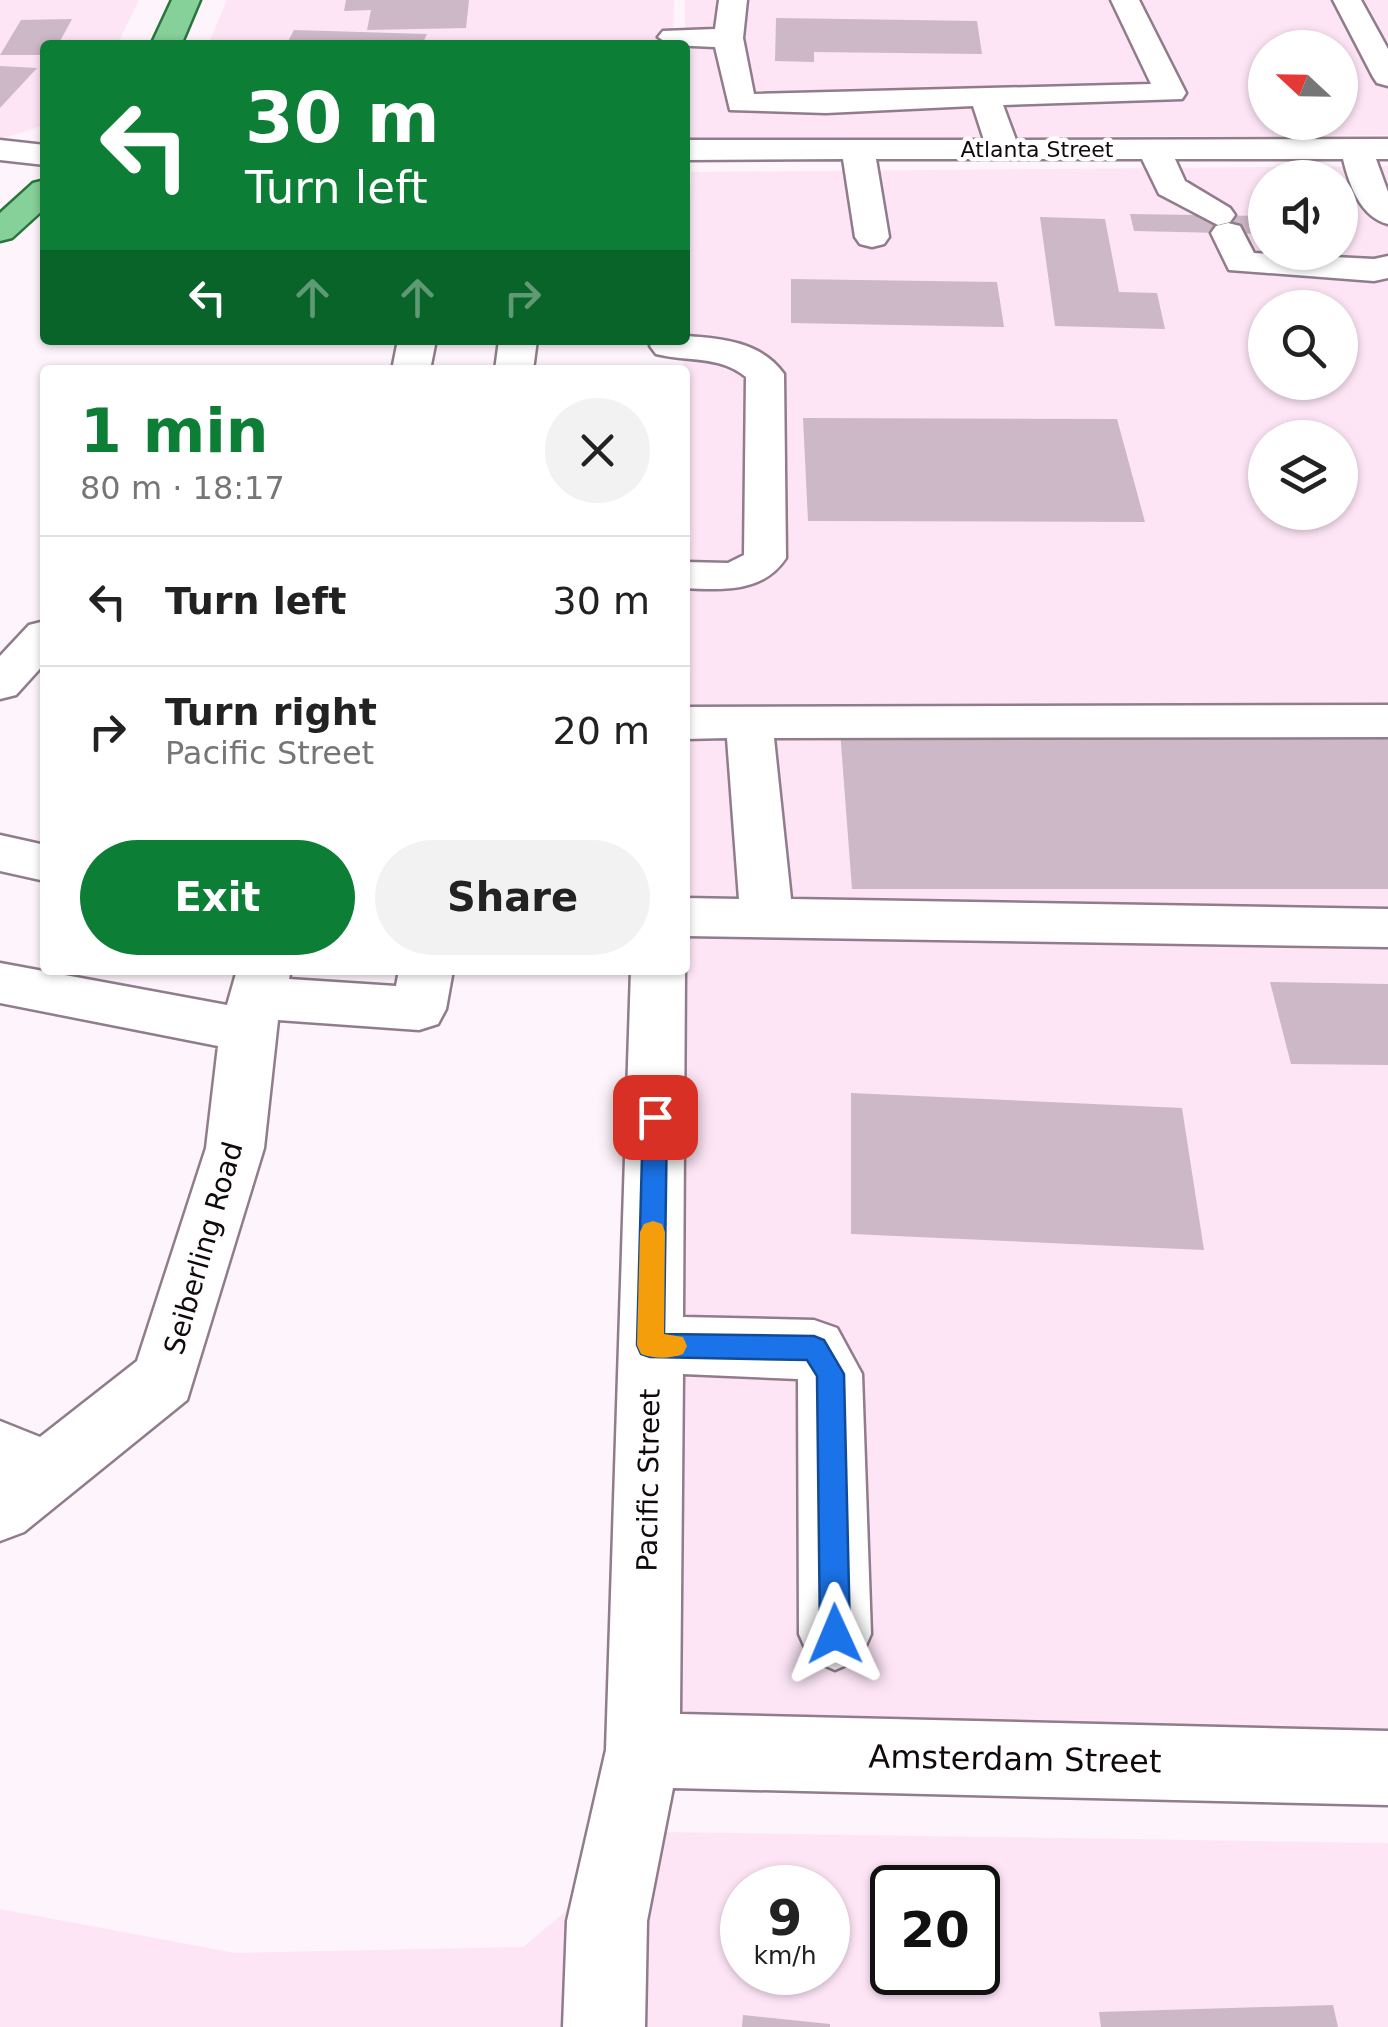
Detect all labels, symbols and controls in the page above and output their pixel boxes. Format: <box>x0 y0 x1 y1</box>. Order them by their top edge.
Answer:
north arrow <box>1248 30 1358 140</box>
map controls <box>1248 30 1358 530</box>
text: 30 m <box>245 77 440 159</box>
icon: left <box>80 80 210 210</box>
street label: Atlanta Street <box>961 137 1114 162</box>
button: sound <box>1248 160 1358 270</box>
text: Turn left <box>245 161 428 214</box>
icon: left <box>180 270 235 325</box>
icon: ahead <box>285 270 340 325</box>
icon: ahead <box>390 270 445 325</box>
icon: right <box>495 270 550 325</box>
button: search <box>1248 290 1358 400</box>
text: 1 min <box>80 396 268 466</box>
button: close <box>545 398 650 503</box>
button: layers <box>1248 420 1358 530</box>
text: 80 m · 18:17 <box>80 469 285 507</box>
icon: left <box>80 574 135 629</box>
text: Turn left <box>165 579 346 623</box>
text: 30 m <box>553 579 650 623</box>
text: Turn right <box>165 690 377 734</box>
icon: right <box>80 704 135 759</box>
text: 20 m <box>553 709 650 753</box>
text: Pacific Street <box>165 734 374 772</box>
button: Exit <box>80 840 355 955</box>
button: Share <box>375 840 650 955</box>
pin <box>613 1075 698 1160</box>
icon: arrive <box>628 1090 683 1145</box>
street label: Seiberling Road <box>157 1138 250 1358</box>
street label: Pacific Street <box>630 1388 667 1572</box>
position arrow <box>783 1582 887 1686</box>
street label: Amsterdam Street <box>868 1737 1162 1781</box>
speed limit sign: 20 <box>870 1865 1000 1995</box>
text: 9 <box>768 1889 802 1947</box>
text: km/h <box>753 1941 817 1970</box>

